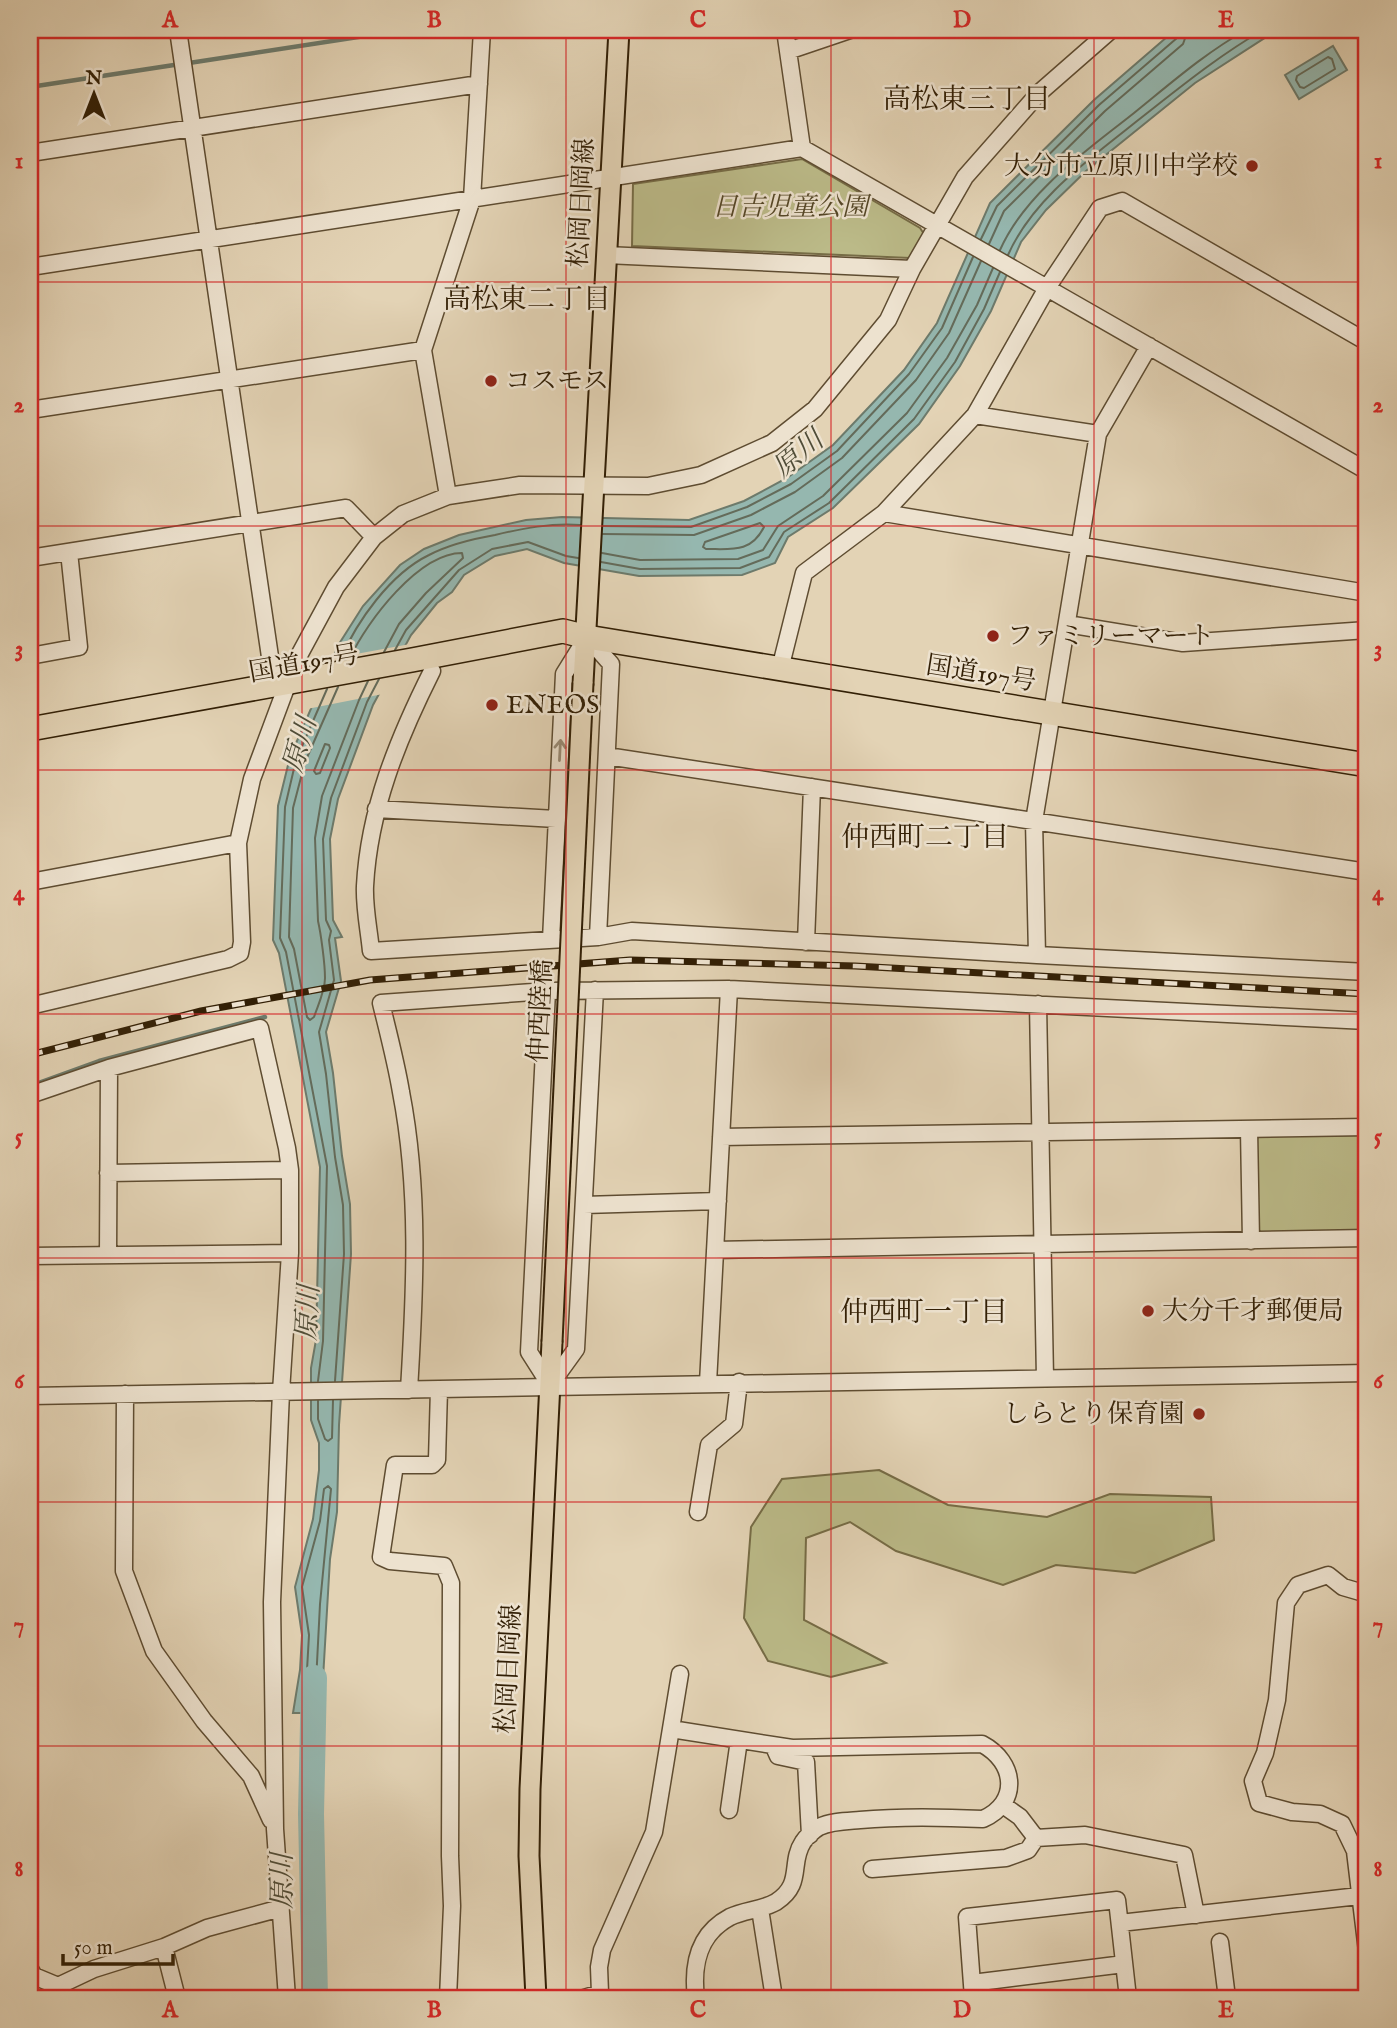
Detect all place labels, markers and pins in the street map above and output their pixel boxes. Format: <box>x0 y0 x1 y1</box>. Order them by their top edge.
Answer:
place label: 大分市立原川中学校 <box>1004 150 1238 183</box>
marker: 大分市立原川中学校 <box>1244 158 1260 174</box>
place label: コスモス <box>505 365 609 398</box>
marker: コスモス <box>483 373 499 389</box>
place label: ファミリーマート <box>1007 620 1214 653</box>
marker: ファミリーマート <box>985 628 1001 644</box>
place label: ENEOS <box>506 689 599 722</box>
marker: ENEOS <box>484 697 500 713</box>
place label: 大分千才郵便局 <box>1162 1295 1344 1328</box>
marker: 大分千才郵便局 <box>1140 1303 1156 1319</box>
place label: しらとり保育園 <box>1003 1398 1185 1431</box>
marker: しらとり保育園 <box>1191 1406 1207 1422</box>

